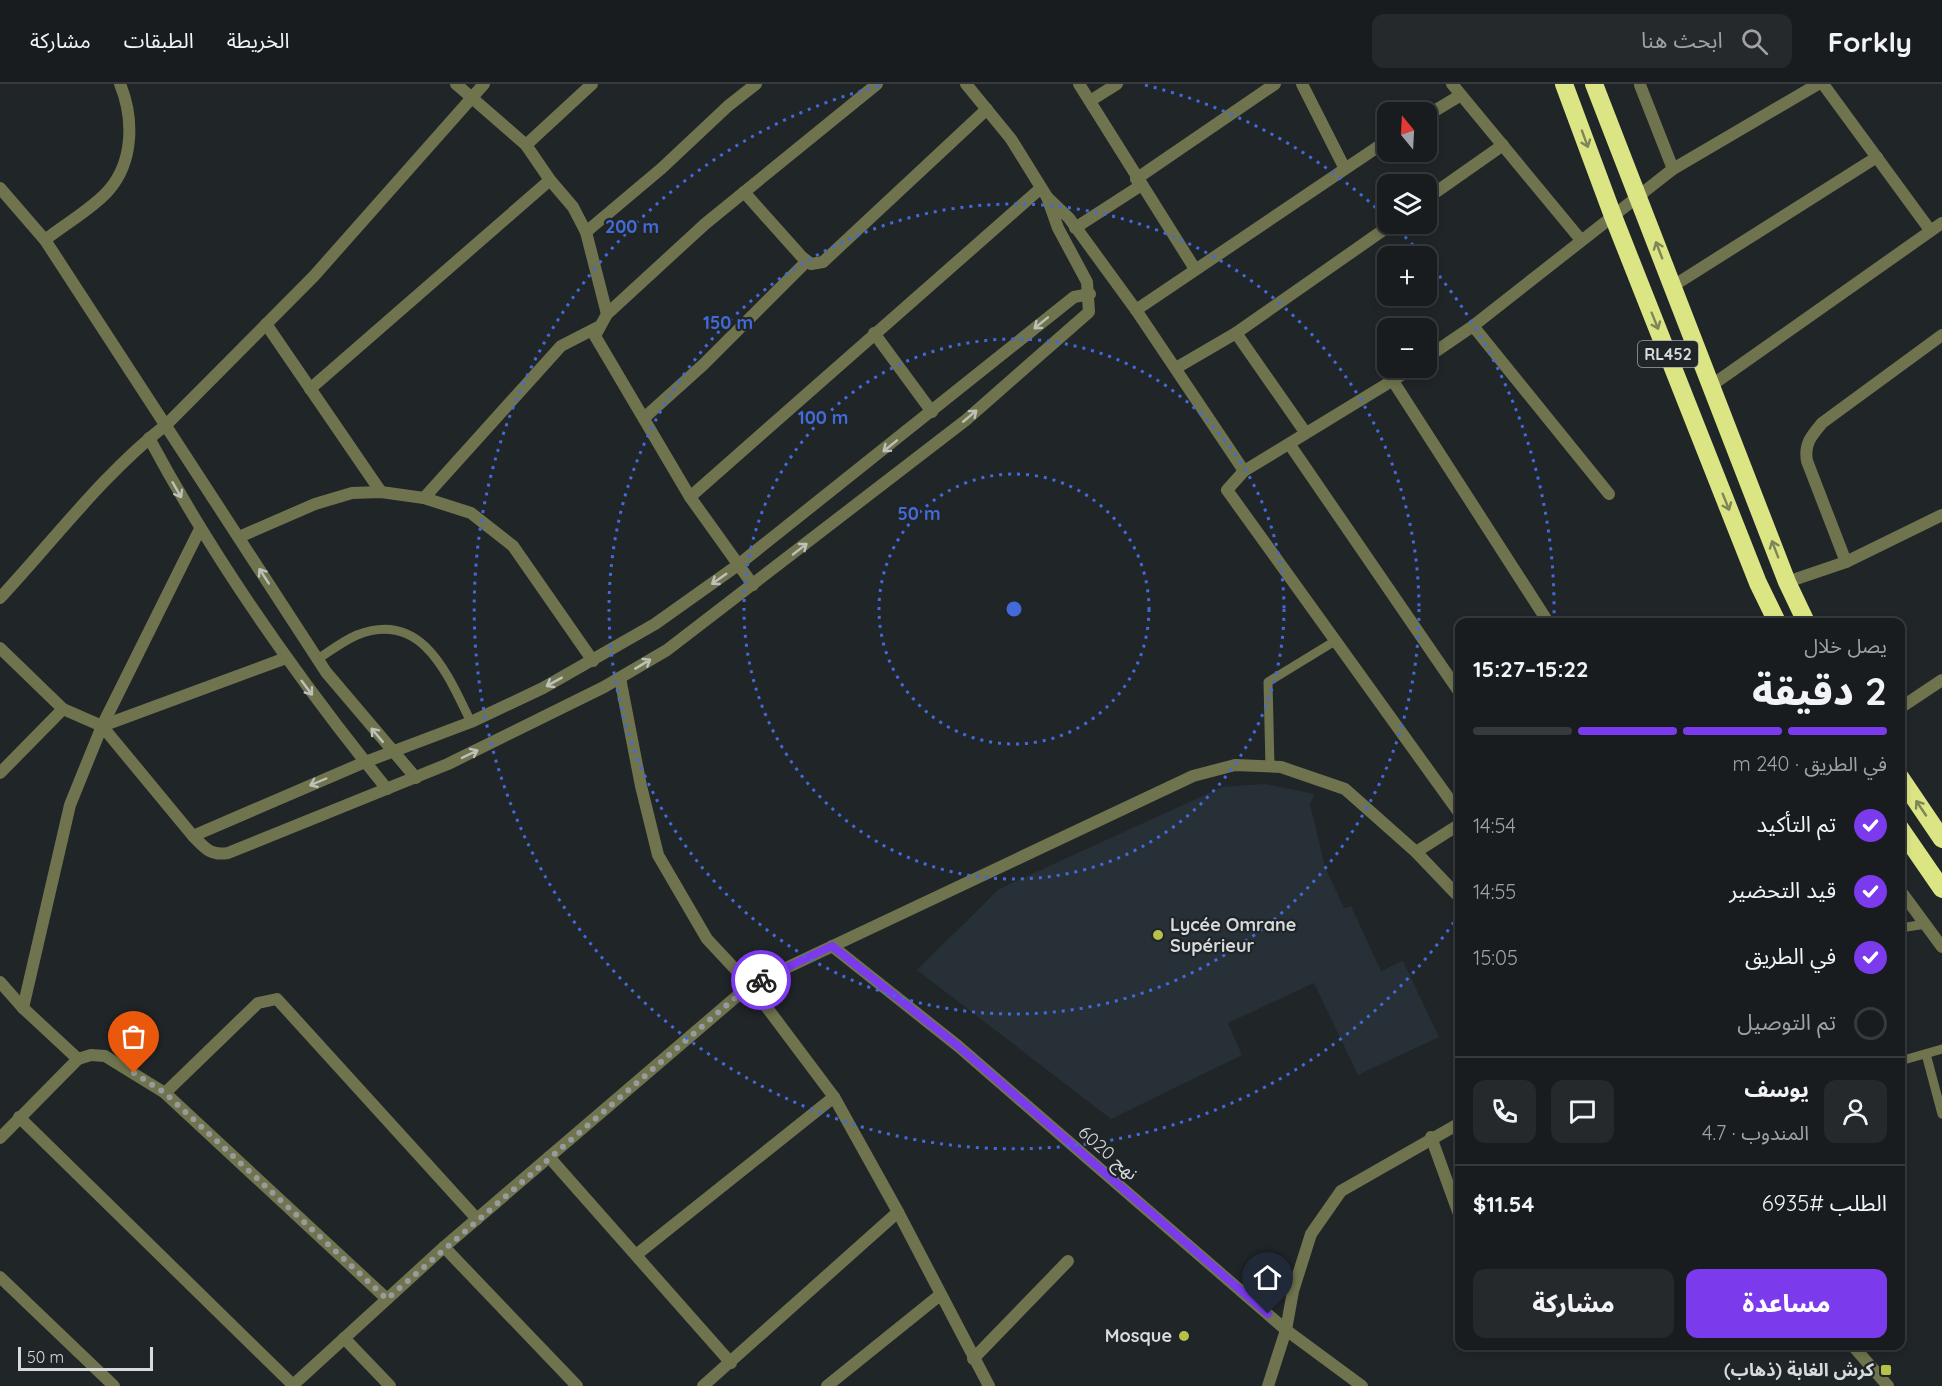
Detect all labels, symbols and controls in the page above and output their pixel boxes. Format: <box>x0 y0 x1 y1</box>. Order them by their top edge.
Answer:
search box <box>1372 14 1792 68</box>
text: Forkly <box>1828 24 1912 59</box>
icon: search <box>1738 25 1771 58</box>
text: ابحث هنا <box>1641 26 1723 54</box>
text: مشاركة <box>30 27 91 53</box>
text: الطبقات <box>124 27 194 53</box>
text: الخريطة <box>227 27 290 53</box>
north arrow <box>1377 102 1437 162</box>
map controls <box>1377 102 1437 378</box>
one-way arrow <box>1580 129 1591 148</box>
button: layers <box>1377 174 1437 234</box>
text: 200 m <box>605 215 659 238</box>
one-way arrow <box>1652 242 1663 260</box>
button: + <box>1377 246 1437 306</box>
text: 150 m <box>703 311 753 334</box>
one-way arrow <box>1650 311 1661 330</box>
one-way arrow <box>1033 317 1049 330</box>
button: − <box>1377 318 1437 378</box>
road number: RL452 <box>1638 341 1698 367</box>
text: 100 m <box>798 406 848 429</box>
one-way arrow <box>962 410 978 423</box>
one-way arrow <box>882 439 898 452</box>
one-way arrow <box>171 481 183 498</box>
one-way arrow <box>1722 492 1733 511</box>
text: 50 m <box>897 502 941 525</box>
one-way arrow <box>1769 541 1780 559</box>
one-way arrow <box>792 543 808 556</box>
one-way arrow <box>258 568 270 585</box>
one-way arrow <box>712 572 728 585</box>
centre of rings <box>1004 599 1024 619</box>
text: يصل خلال <box>1804 633 1887 658</box>
text: 15:22–15:27 <box>1473 655 1588 683</box>
one-way arrow <box>634 658 651 670</box>
text: 2 دقيقة <box>1752 666 1887 715</box>
one-way arrow <box>546 676 563 688</box>
one-way arrow <box>300 680 313 696</box>
one-way arrow <box>371 727 384 743</box>
one-way arrow <box>460 747 478 759</box>
text: في الطريق · 240 m <box>1732 751 1887 776</box>
one-way arrow <box>310 777 328 788</box>
one-way arrow <box>1915 800 1927 816</box>
icon: check <box>1854 809 1887 842</box>
text: تم التأكيد <box>1757 810 1836 838</box>
text: 14:54 <box>1473 813 1516 838</box>
icon: check <box>1854 875 1887 908</box>
text: قيد التحضير <box>1729 876 1836 904</box>
text: 14:55 <box>1473 879 1516 904</box>
place label: Lycée Omrane Supérieur <box>1170 913 1296 957</box>
marker: Lycée Omrane Supérieur <box>1151 928 1165 942</box>
icon: check <box>1854 941 1887 974</box>
text: في الطريق <box>1745 942 1836 970</box>
text: 15:05 <box>1473 945 1518 970</box>
courier <box>731 950 791 1010</box>
icon: bike <box>745 964 778 997</box>
text: تم التوصيل <box>1737 1008 1836 1036</box>
pin <box>108 1011 159 1073</box>
icon: bag <box>117 1020 150 1053</box>
text: يوسف <box>1744 1075 1809 1103</box>
button: phone <box>1473 1080 1536 1143</box>
button: chat <box>1551 1080 1614 1143</box>
button: person <box>1824 1080 1887 1143</box>
street label: نهج 6020 <box>1072 1120 1143 1186</box>
text: المندوب · 4.7 <box>1702 1120 1809 1145</box>
text: الطلب #6935 <box>1762 1189 1887 1217</box>
text: $11.54 <box>1473 1190 1534 1218</box>
pin <box>1242 1252 1293 1314</box>
icon: home <box>1251 1261 1284 1294</box>
button: مشاركة <box>1473 1269 1674 1338</box>
button: مساعدة <box>1686 1269 1887 1338</box>
place label: Mosque <box>1105 1324 1172 1347</box>
marker: Mosque <box>1177 1329 1191 1343</box>
scale bar <box>18 1344 153 1372</box>
text: 50 m <box>27 1347 64 1367</box>
place label: كرش الغابة (ذهاب) <box>1724 1358 1875 1381</box>
marker: كرش الغابة (ذهاب) <box>1879 1363 1893 1377</box>

